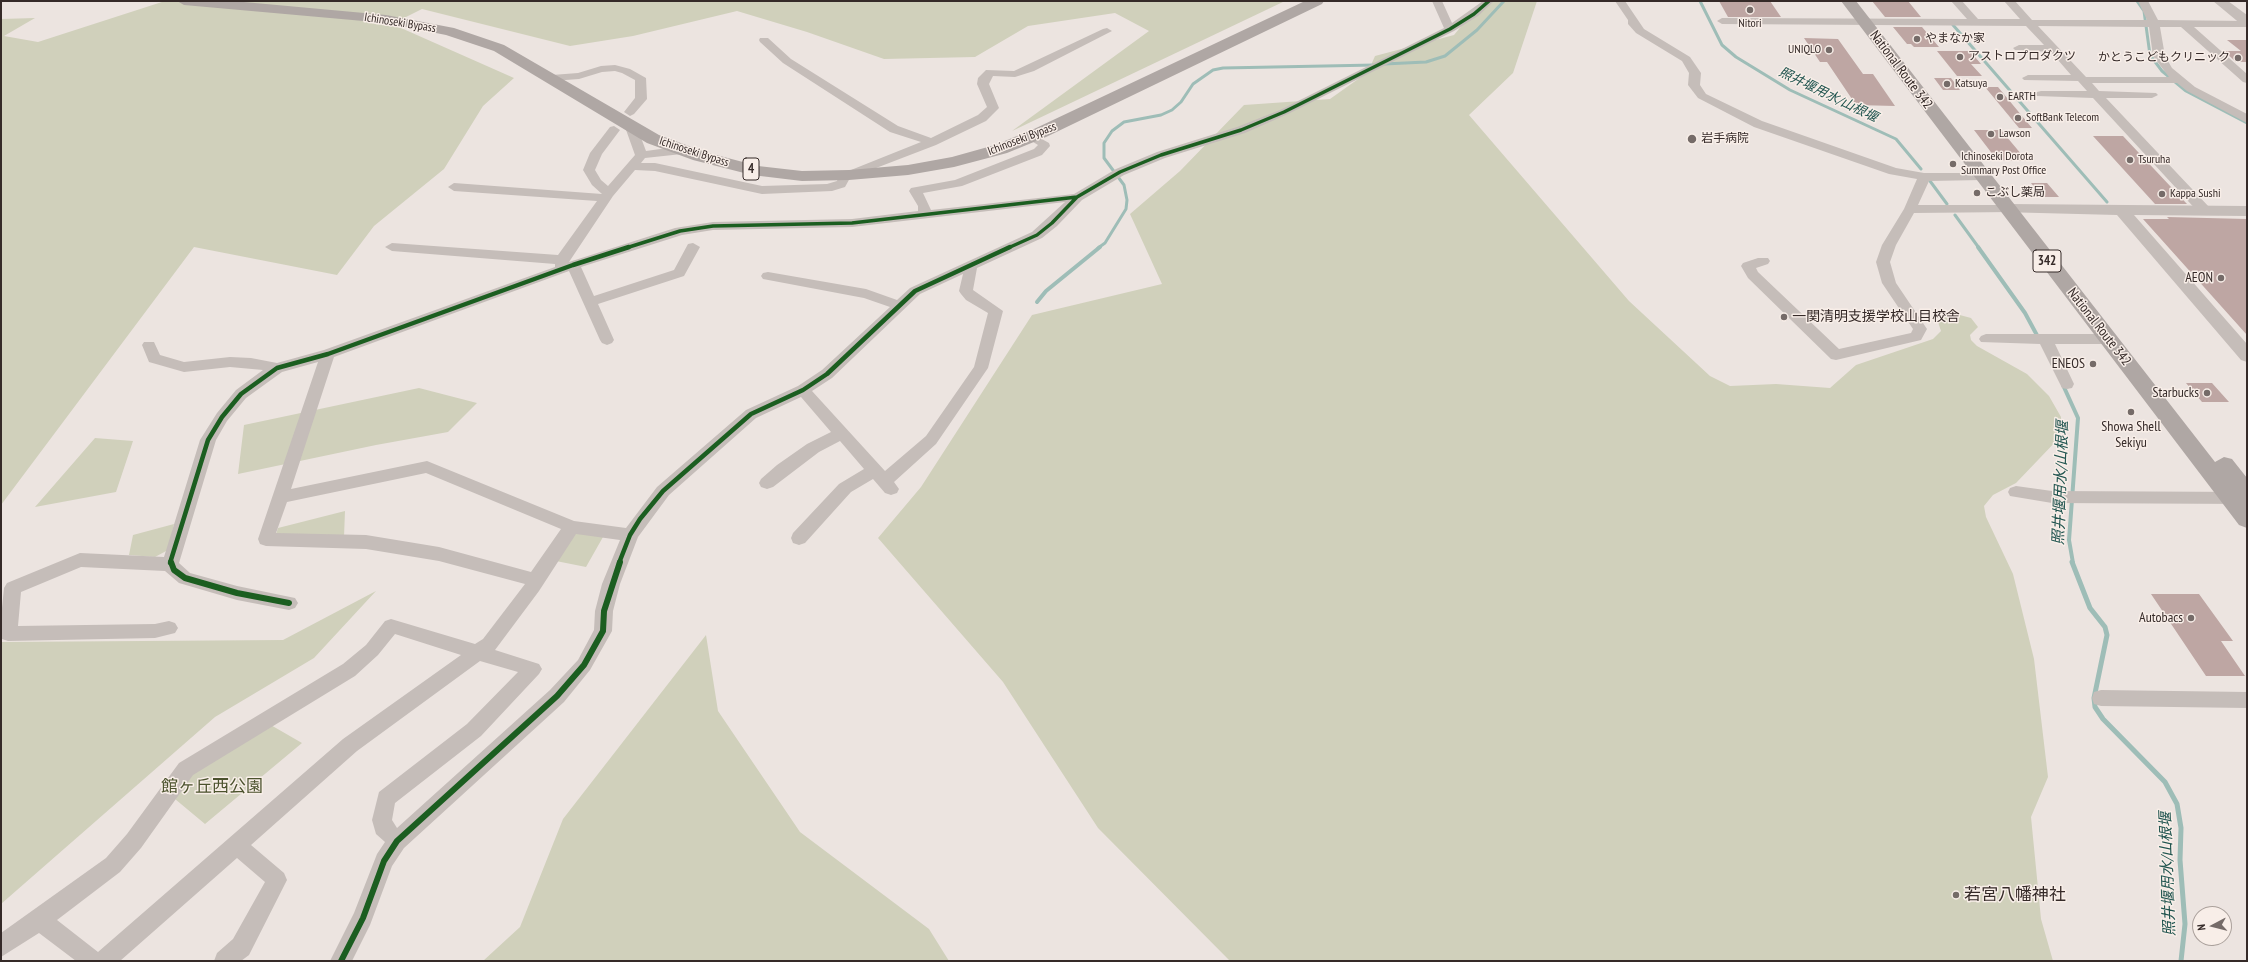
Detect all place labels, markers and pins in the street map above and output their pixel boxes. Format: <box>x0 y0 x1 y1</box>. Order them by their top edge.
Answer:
marker: Nitori <box>1745 5 1755 15</box>
place label: Nitori <box>1738 17 1762 31</box>
place label: やまなか家 <box>1925 32 1985 46</box>
marker: やまなか家 <box>1912 34 1922 44</box>
place label: UNIQLO <box>1788 43 1821 57</box>
marker: UNIQLO <box>1824 45 1834 55</box>
place label: アストロプロダクツ <box>1968 50 2076 64</box>
place label: かとうこどもクリニック <box>2098 51 2230 65</box>
marker: アストロプロダクツ <box>1955 52 1965 62</box>
marker: かとうこどもクリニック <box>2233 53 2243 63</box>
place label: Katsuya <box>1955 77 1987 91</box>
marker: Katsuya <box>1942 79 1952 89</box>
place label: EARTH <box>2008 90 2036 104</box>
marker: EARTH <box>1995 92 2005 102</box>
place label: SoftBank Telecom <box>2026 111 2099 125</box>
marker: SoftBank Telecom <box>2013 113 2023 123</box>
place label: Lawson <box>1999 127 2030 141</box>
marker: Lawson <box>1986 129 1996 139</box>
place label: 岩手病院 <box>1701 132 1749 146</box>
marker: 岩手病院 <box>1686 133 1698 145</box>
place label: Ichinoseki Dorota Summary Post Office <box>1961 150 2046 178</box>
place label: Tsuruha <box>2138 153 2170 167</box>
marker: Tsuruha <box>2125 155 2135 165</box>
marker: Ichinoseki Dorota Summary Post Office <box>1948 159 1958 169</box>
place label: こぶし薬局 <box>1985 186 2045 200</box>
place label: Kappa Sushi <box>2170 187 2221 201</box>
marker: こぶし薬局 <box>1972 188 1982 198</box>
marker: Kappa Sushi <box>2157 189 2167 199</box>
place label: AEON <box>2185 270 2213 286</box>
marker: AEON <box>2216 273 2226 283</box>
place label: 一関清明支援学校山目校舎 <box>1792 309 1960 325</box>
marker: 一関清明支援学校山目校舎 <box>1779 312 1789 322</box>
place label: ENEOS <box>2052 356 2085 372</box>
marker: ENEOS <box>2088 359 2098 369</box>
place label: Starbucks <box>2152 385 2199 401</box>
marker: Starbucks <box>2202 388 2212 398</box>
marker: Showa Shell Sekiyu <box>2126 407 2136 417</box>
place label: Showa Shell Sekiyu <box>2101 419 2161 452</box>
place label: Autobacs <box>2139 610 2183 626</box>
marker: Autobacs <box>2186 613 2196 623</box>
place label: 若宮八幡神社 <box>1964 885 2066 905</box>
marker: 若宮八幡神社 <box>1951 890 1961 900</box>

